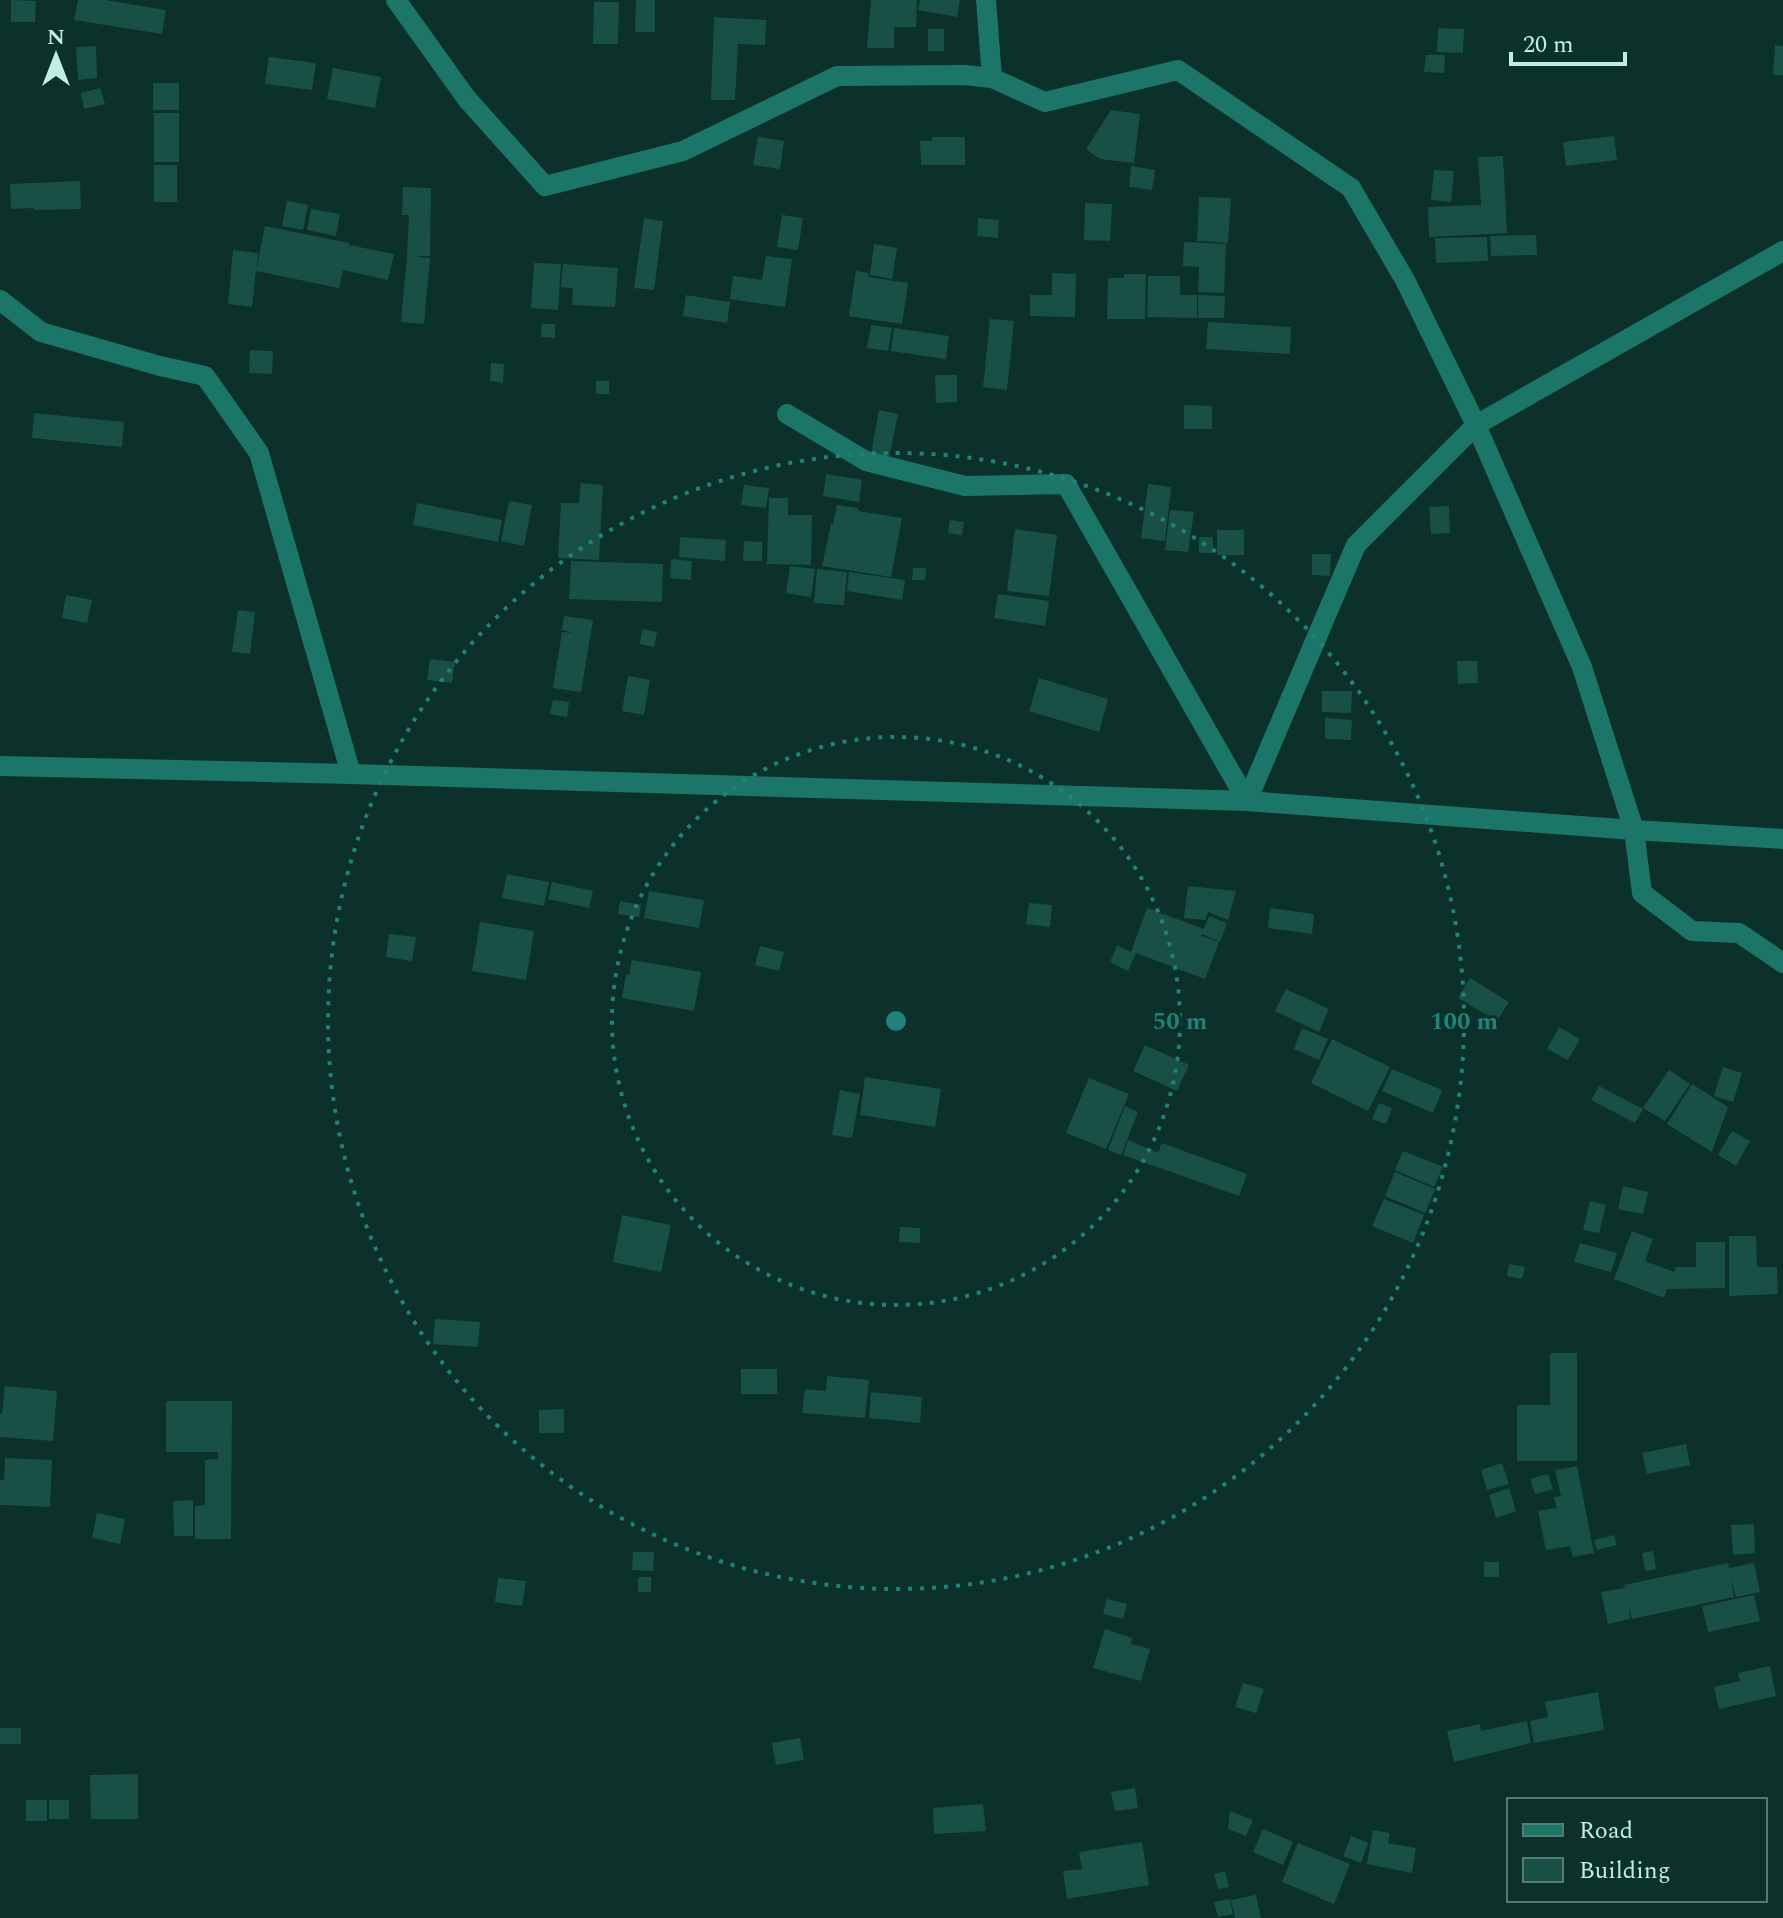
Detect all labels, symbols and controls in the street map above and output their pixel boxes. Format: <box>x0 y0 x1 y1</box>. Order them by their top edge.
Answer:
north arrow <box>16 16 96 96</box>
scale bar <box>1511 16 1625 66</box>
text: N <box>47 21 65 54</box>
text: 20 m <box>1523 27 1574 63</box>
text: 50 m <box>1153 1004 1208 1040</box>
text: 100 m <box>1430 1004 1498 1040</box>
centre of rings <box>882 1007 910 1035</box>
legend <box>1507 1798 1767 1902</box>
text: Road <box>1579 1813 1633 1849</box>
text: Building <box>1579 1853 1671 1889</box>

